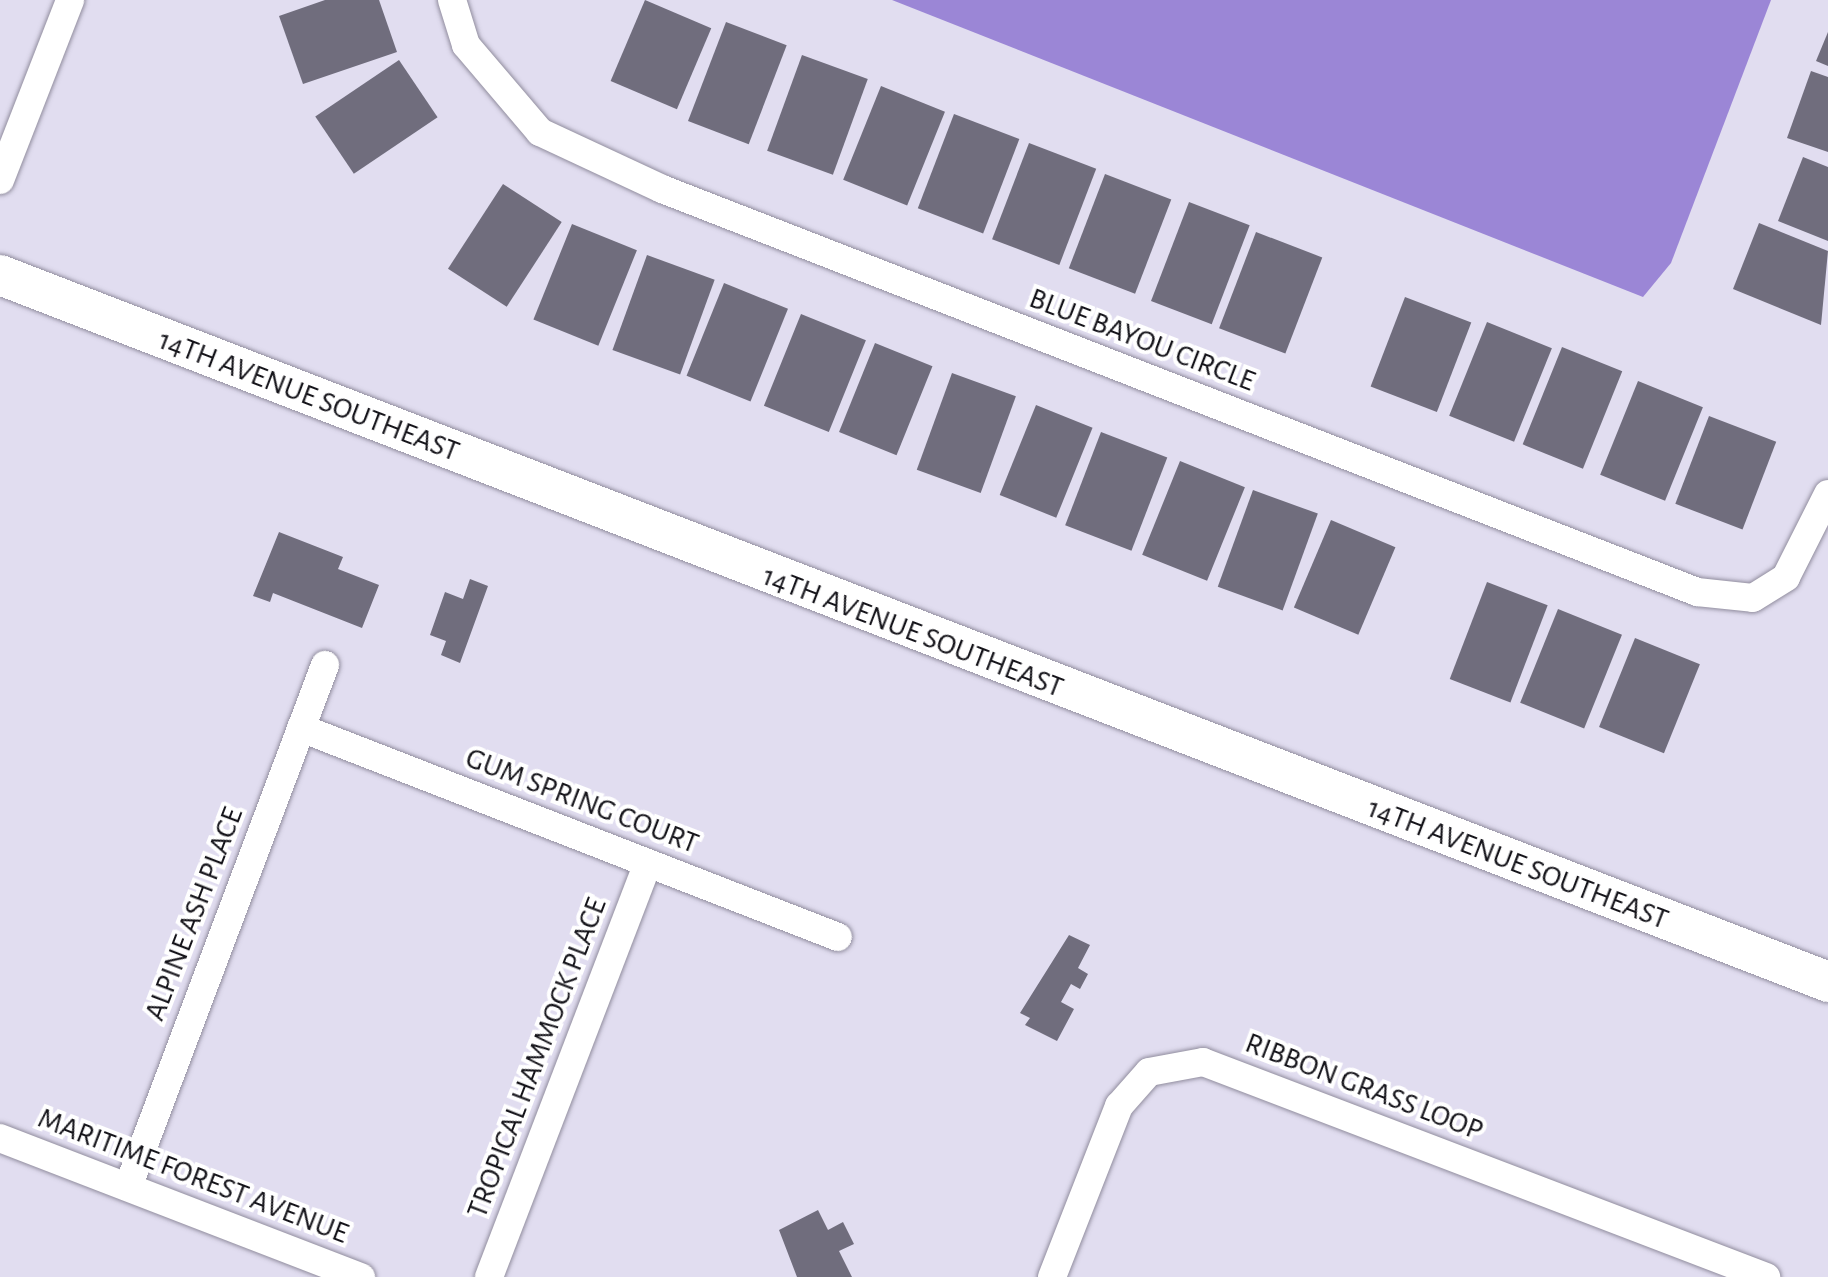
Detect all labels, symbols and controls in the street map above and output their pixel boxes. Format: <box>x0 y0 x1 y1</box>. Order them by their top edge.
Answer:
street label: BLUE BAYOU CIRCLE <box>1024 280 1260 400</box>
street label: 14TH AVENUE SOUTHEAST <box>154 322 464 470</box>
street label: 14TH AVENUE SOUTHEAST <box>758 558 1068 706</box>
street label: GUM SPRING COURT <box>461 740 703 862</box>
street label: 14TH AVENUE SOUTHEAST <box>1363 790 1673 938</box>
street label: ALPINE ASH PLACE <box>137 802 251 1026</box>
street label: TROPICAL HAMMOCK PLACE <box>459 893 615 1223</box>
street label: RIBBON GRASS LOOP <box>1240 1025 1488 1149</box>
street label: MARITIME FOREST AVENUE <box>33 1100 353 1252</box>

